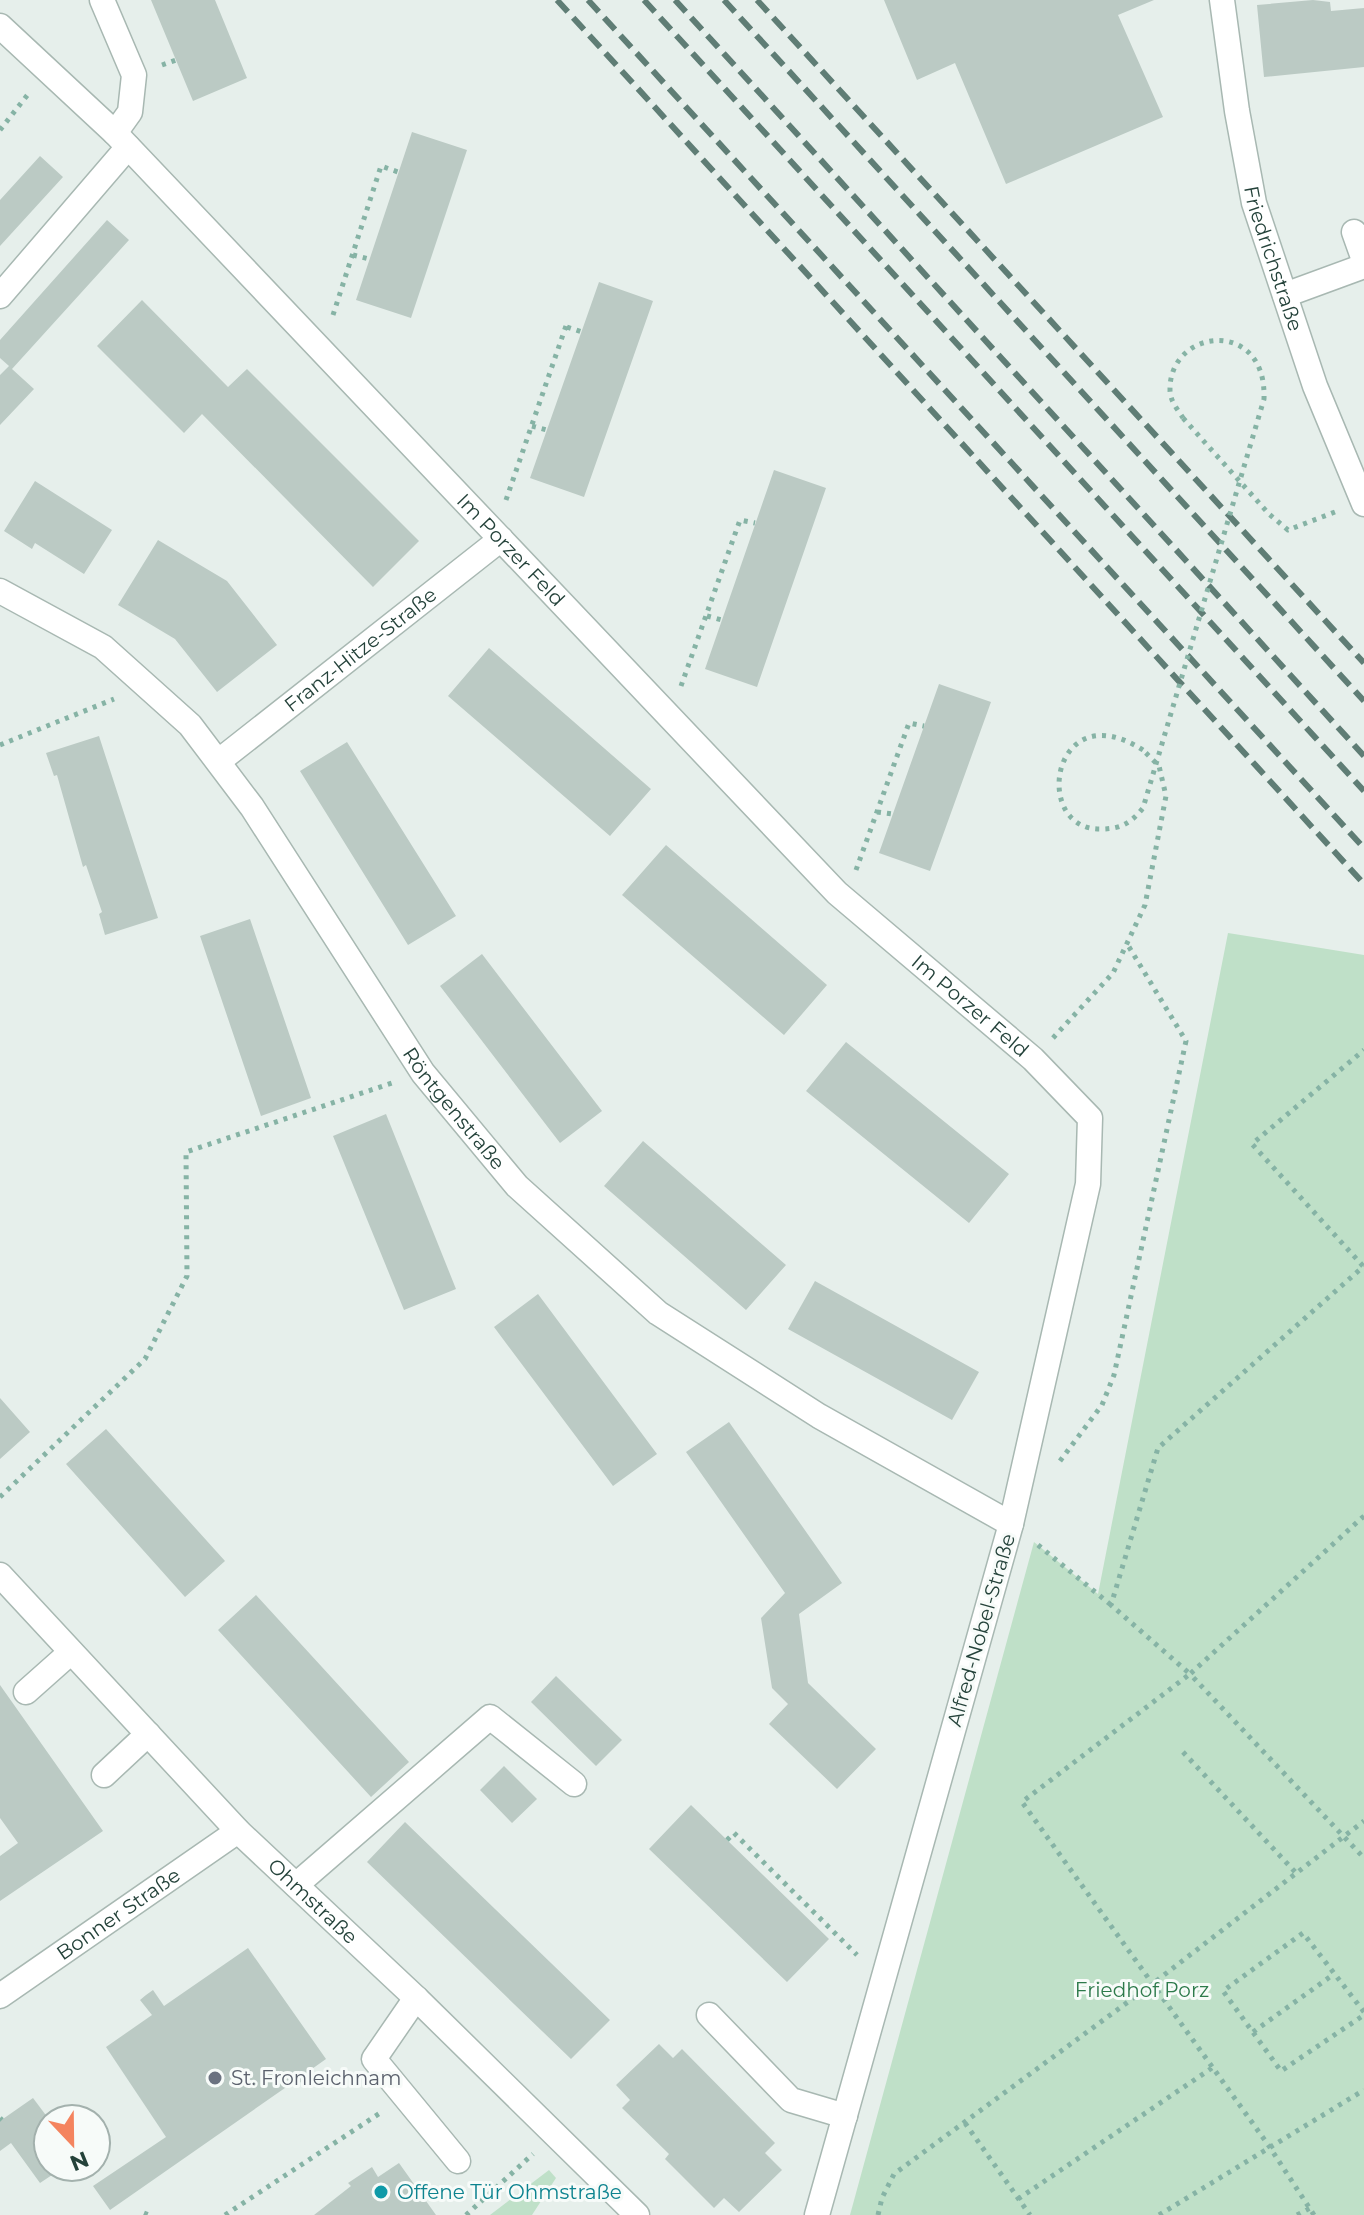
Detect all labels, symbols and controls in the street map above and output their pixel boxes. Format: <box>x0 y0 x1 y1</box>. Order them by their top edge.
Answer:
street label: Friedrichstraße <box>1239 184 1308 334</box>
street label: Im Porzer Feld <box>452 489 570 611</box>
street label: Franz-Hitze-Straße <box>280 582 441 717</box>
street label: Im Porzer Feld <box>907 950 1034 1062</box>
street label: Röntgenstraße <box>398 1043 510 1174</box>
street label: Alfred-Nobel-Straße <box>942 1531 1020 1729</box>
street label: Ohmstraße <box>263 1853 362 1949</box>
street label: Bonner Straße <box>52 1863 185 1965</box>
park label: Friedhof Porz <box>1075 1978 1209 2002</box>
place label: St. Fronleichnam <box>231 2066 401 2090</box>
marker: St. Fronleichnam <box>206 2069 224 2087</box>
north arrow <box>32 2103 112 2183</box>
text: N <box>66 2145 93 2177</box>
place label: Offene Tür Ohmstraße <box>397 2180 622 2204</box>
marker: Offene Tür Ohmstraße <box>372 2183 390 2201</box>

